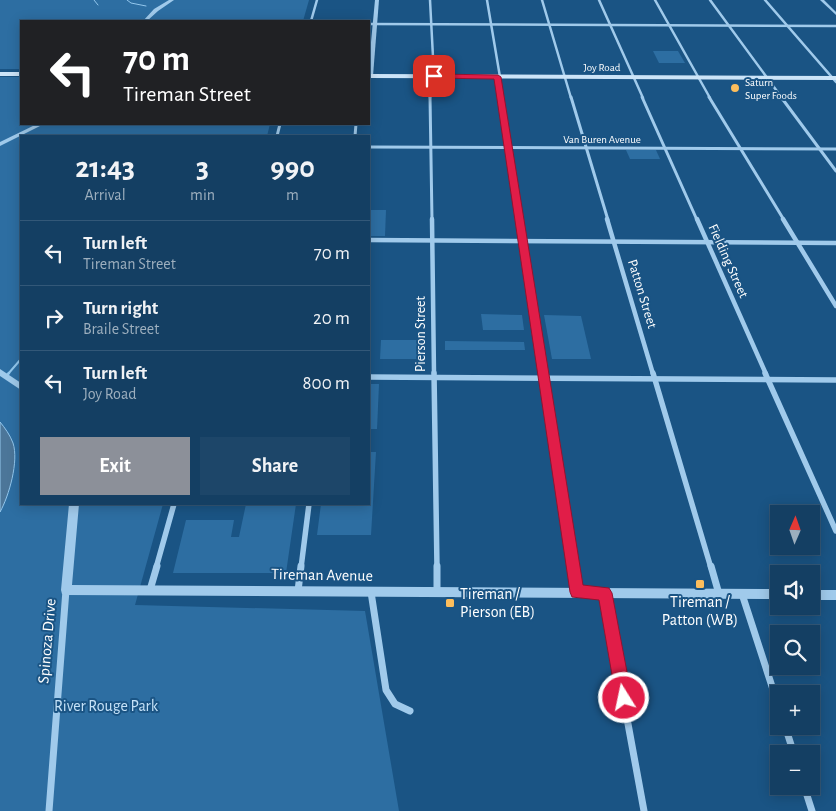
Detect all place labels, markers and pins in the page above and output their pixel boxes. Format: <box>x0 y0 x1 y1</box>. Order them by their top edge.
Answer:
pin <box>413 55 455 97</box>
place label: Saturn Super Foods <box>745 77 797 101</box>
marker: Saturn Super Foods <box>729 82 741 94</box>
marker: Tireman / Patton (WB) <box>694 578 706 590</box>
place label: Tireman / Pierson (EB) <box>460 586 535 620</box>
place label: Tireman / Patton (WB) <box>662 594 738 628</box>
marker: Tireman / Pierson (EB) <box>444 597 456 609</box>

